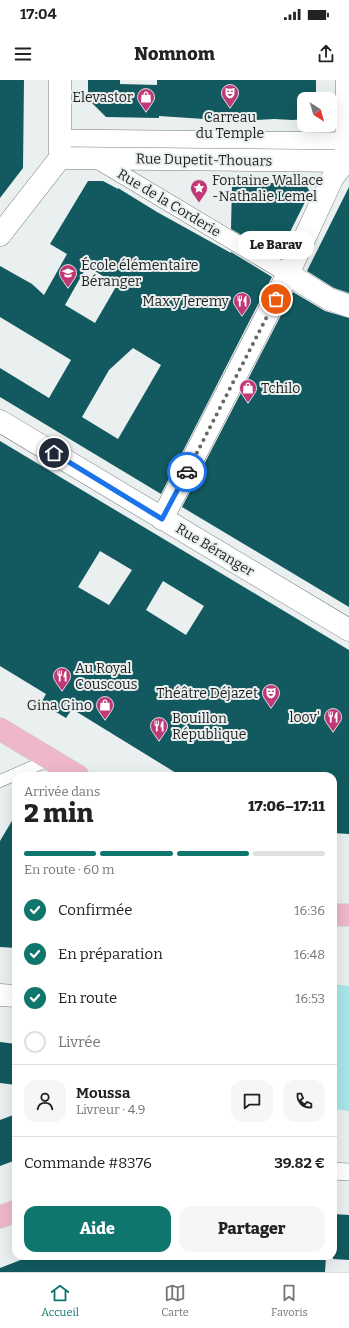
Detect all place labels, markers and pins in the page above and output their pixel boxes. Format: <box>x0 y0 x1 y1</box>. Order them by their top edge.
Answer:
theatre icon: Carreau du Temple <box>220 83 240 108</box>
shop icon: Elevastor <box>136 87 156 112</box>
place label: Elevastor <box>72 89 133 106</box>
place label: Carreau du Temple <box>196 109 264 142</box>
place label: Fontaine Wallace -Nathalie Lemel <box>212 172 323 205</box>
place icon: Fontaine Wallace -Nathalie Lemel <box>189 178 209 203</box>
callout: Le Barav <box>238 231 314 259</box>
place label: École élémentaire Béranger <box>81 256 198 290</box>
school or university icon: École élémentaire Béranger <box>58 263 78 288</box>
pin <box>259 282 293 316</box>
restaurant icon: Max y Jeremy <box>232 291 252 316</box>
place label: Max y Jeremy <box>142 293 230 310</box>
shop icon: Tchilo <box>238 378 258 403</box>
place label: Tchilo <box>261 380 300 397</box>
pin <box>37 436 71 470</box>
place label: Au Royal Couscous <box>75 660 137 693</box>
restaurant icon: Au Royal Couscous <box>52 666 72 691</box>
theatre icon: Théâtre Déjazet <box>261 683 281 708</box>
place label: Théâtre Déjazet <box>156 685 258 702</box>
shop icon: Gina Gino <box>95 695 115 720</box>
place label: Gina Gino <box>27 697 92 714</box>
restaurant icon: loov' <box>323 707 343 732</box>
place label: loov' <box>290 709 320 726</box>
place label: Bouillon République <box>172 710 246 743</box>
restaurant icon: Bouillon République <box>149 716 169 741</box>

